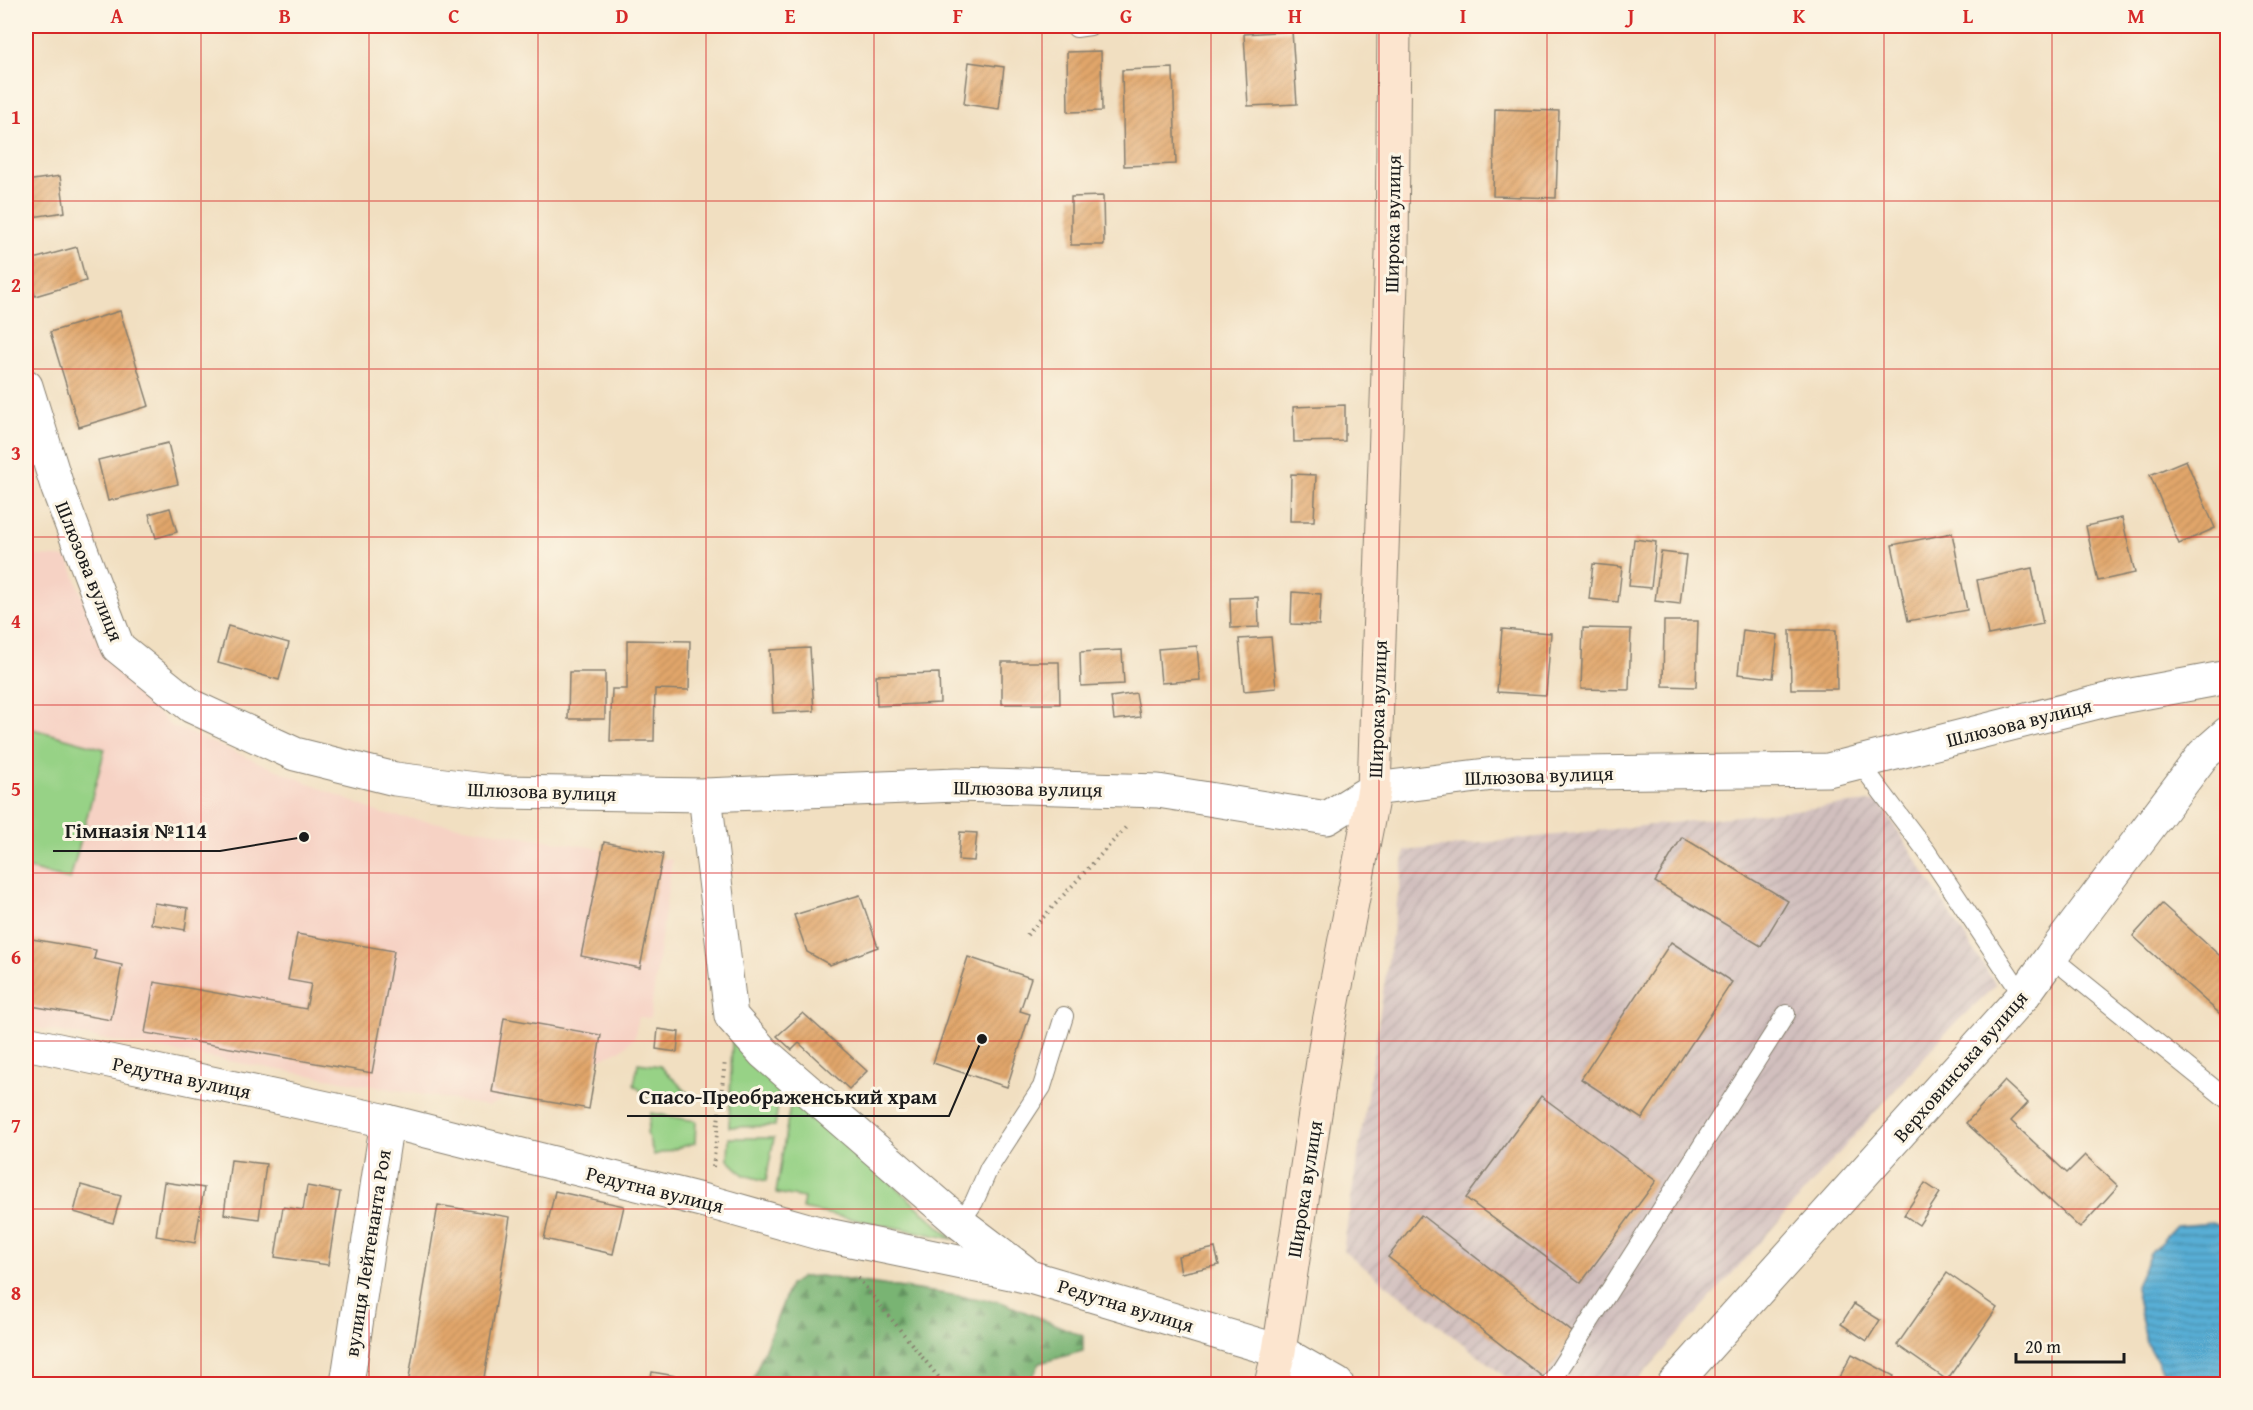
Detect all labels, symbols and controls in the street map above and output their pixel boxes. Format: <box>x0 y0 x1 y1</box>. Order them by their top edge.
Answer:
text: A <box>111 1 124 30</box>
text: B <box>279 1 291 30</box>
text: C <box>448 1 460 30</box>
text: D <box>615 1 629 30</box>
text: E <box>785 1 796 30</box>
text: F <box>953 1 963 30</box>
text: G <box>1120 1 1132 30</box>
text: H <box>1288 1 1302 30</box>
text: I <box>1460 1 1466 30</box>
text: J <box>1625 1 1635 30</box>
text: K <box>1793 1 1806 30</box>
text: L <box>1963 1 1974 30</box>
text: M <box>2127 1 2145 30</box>
text: 1 <box>11 102 21 131</box>
street label: Широка вулиця <box>1376 155 1408 293</box>
text: 2 <box>11 270 21 299</box>
text: 3 <box>11 438 21 467</box>
street label: Шлюзова вулиця <box>49 496 131 646</box>
text: 4 <box>11 606 21 635</box>
street label: Широка вулиця <box>1360 639 1394 779</box>
street label: Шлюзова вулиця <box>1943 690 2095 754</box>
street label: Шлюзова вулиця <box>1464 758 1614 792</box>
street label: Шлюзова вулиця <box>953 772 1103 804</box>
text: 5 <box>11 774 21 803</box>
street label: Шлюзова вулиця <box>467 774 617 808</box>
callout: Гімназія №114 <box>53 812 220 851</box>
text: Гімназія №114 <box>65 815 207 846</box>
text: 6 <box>11 942 21 971</box>
street label: Верховинська вулиця <box>1886 984 2034 1148</box>
street label: Редутна вулиця <box>110 1048 254 1106</box>
callout: Спасо-Преображенський храм <box>627 1077 949 1116</box>
text: Спасо-Преображенський храм <box>639 1081 937 1112</box>
text: 7 <box>11 1110 21 1139</box>
street label: Широка вулиця <box>1279 1118 1329 1260</box>
street label: вулиця Лейтенанта Роя <box>336 1147 398 1359</box>
street label: Редутна вулиця <box>583 1158 727 1220</box>
street label: Редутна вулиця <box>1054 1271 1198 1339</box>
text: 8 <box>11 1278 21 1307</box>
scale bar <box>2016 1326 2124 1364</box>
text: 20 m <box>2025 1333 2061 1360</box>

